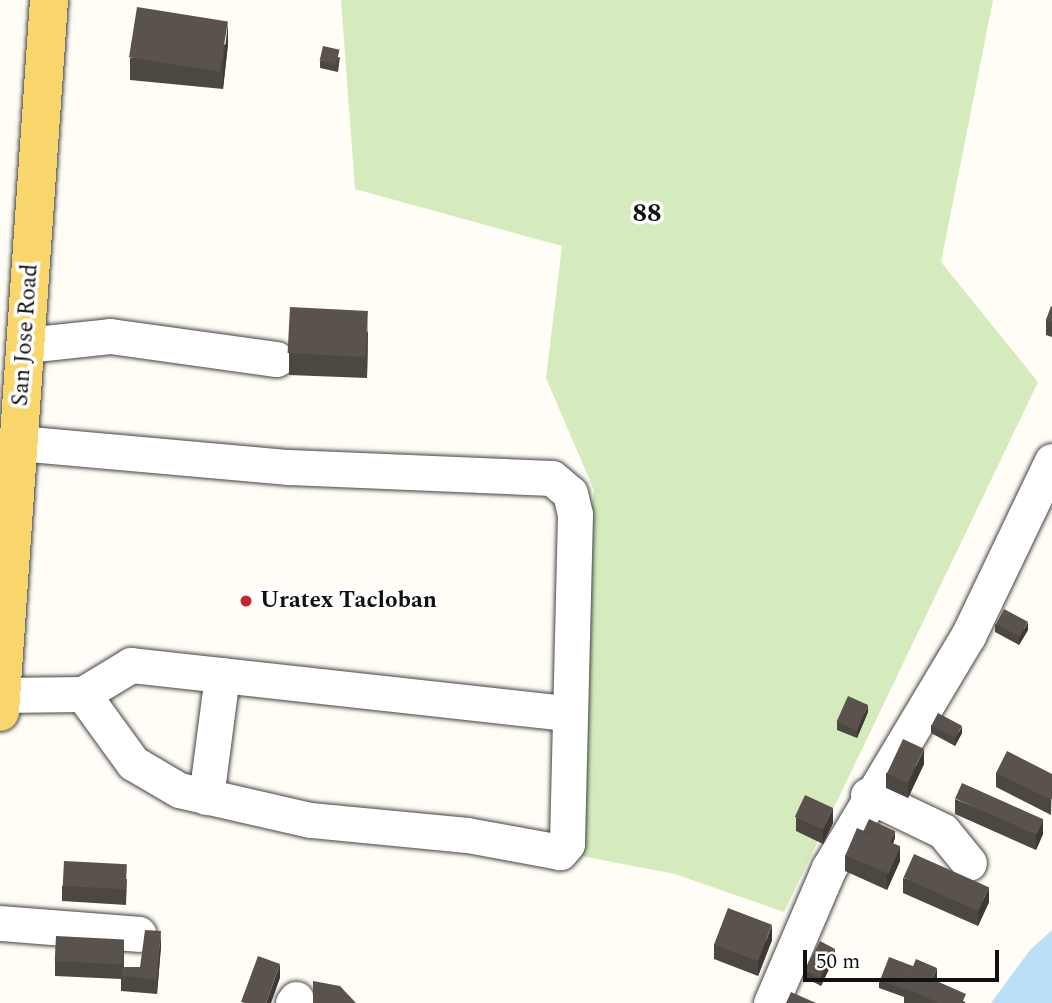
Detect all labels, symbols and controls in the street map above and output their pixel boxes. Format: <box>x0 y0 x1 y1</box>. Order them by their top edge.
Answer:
district label: 88 <box>632 198 662 230</box>
street label: San Jose Road <box>7 263 45 407</box>
place label: Uratex Tacloban <box>260 587 437 615</box>
marker: Uratex Tacloban <box>238 593 254 609</box>
scale bar <box>807 936 1003 980</box>
text: 50 m <box>816 946 860 978</box>

